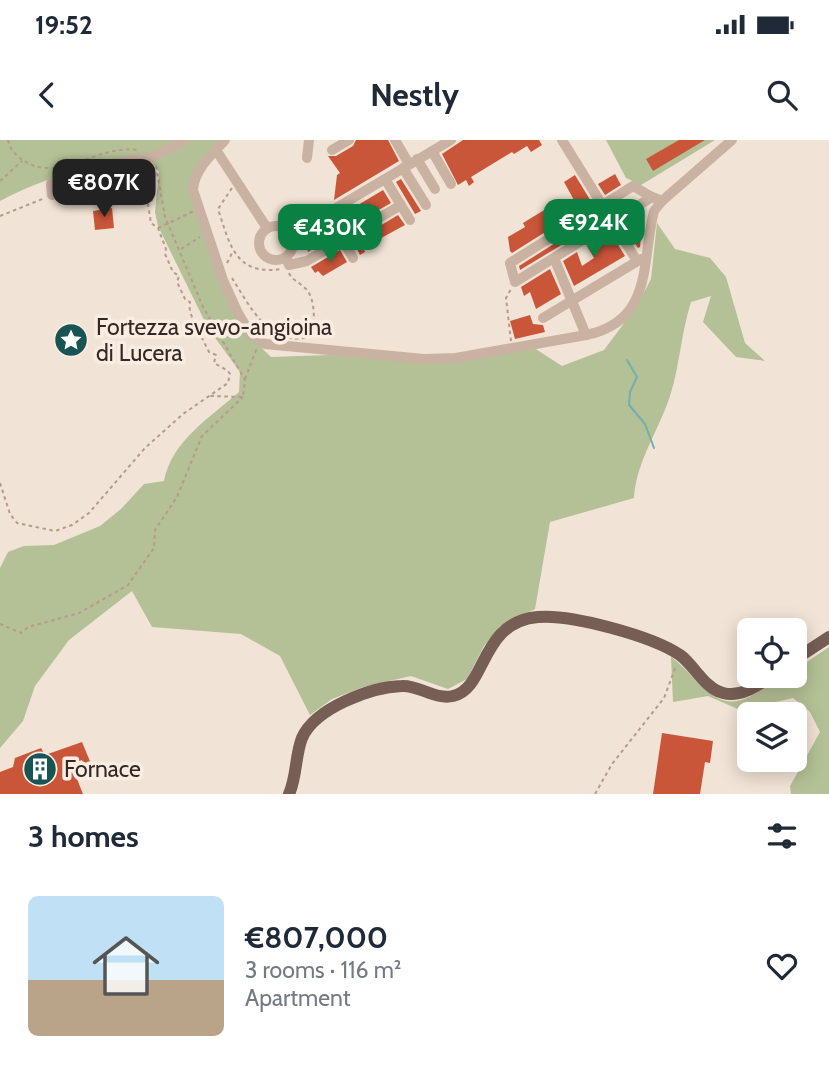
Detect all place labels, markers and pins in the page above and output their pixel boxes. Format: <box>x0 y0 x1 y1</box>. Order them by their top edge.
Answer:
pin: €807K <box>55 160 153 219</box>
pin: €924K <box>545 200 643 259</box>
pin: €430K <box>281 204 379 264</box>
place label: Fortezza svevo-angioina di Lucera <box>96 313 332 367</box>
place icon: Fortezza svevo-angioina di Lucera <box>52 321 90 359</box>
building icon: Fornace <box>21 750 59 788</box>
place label: Fornace <box>64 755 141 783</box>

